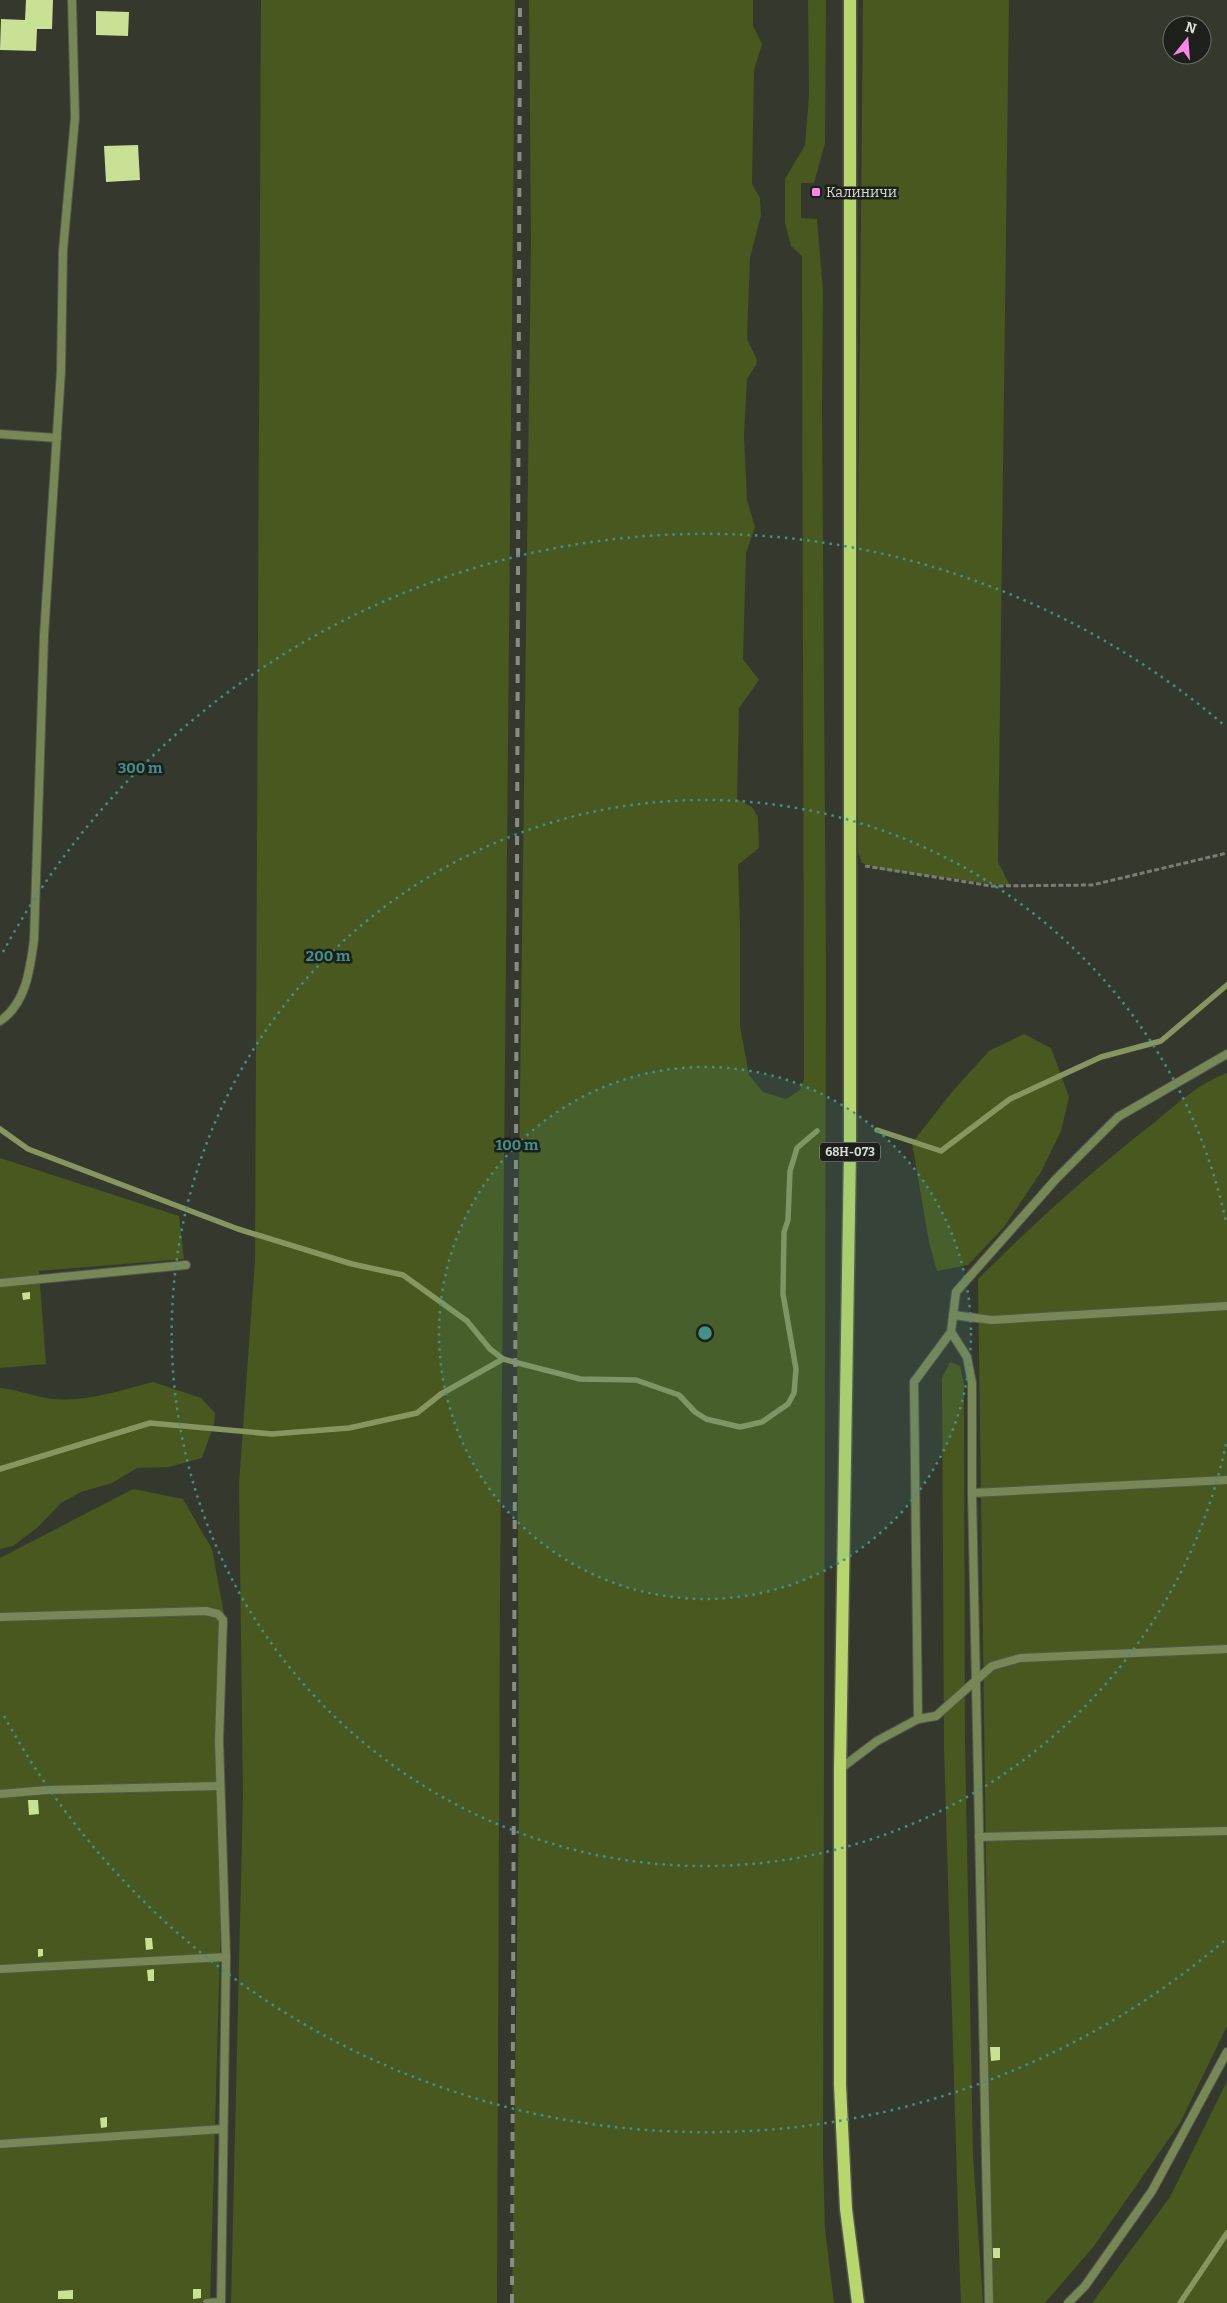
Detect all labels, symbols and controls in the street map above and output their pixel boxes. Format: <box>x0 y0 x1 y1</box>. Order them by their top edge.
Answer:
north arrow <box>1162 15 1212 65</box>
text: N <box>1183 18 1198 38</box>
place label: Калиничи <box>826 184 897 201</box>
marker: Калиничи <box>810 186 822 198</box>
text: 300 m <box>118 759 163 777</box>
text: 200 m <box>306 947 351 965</box>
text: 100 m <box>496 1136 539 1154</box>
road number: 68Н-073 <box>820 1142 880 1162</box>
centre of rings <box>696 1324 714 1342</box>

